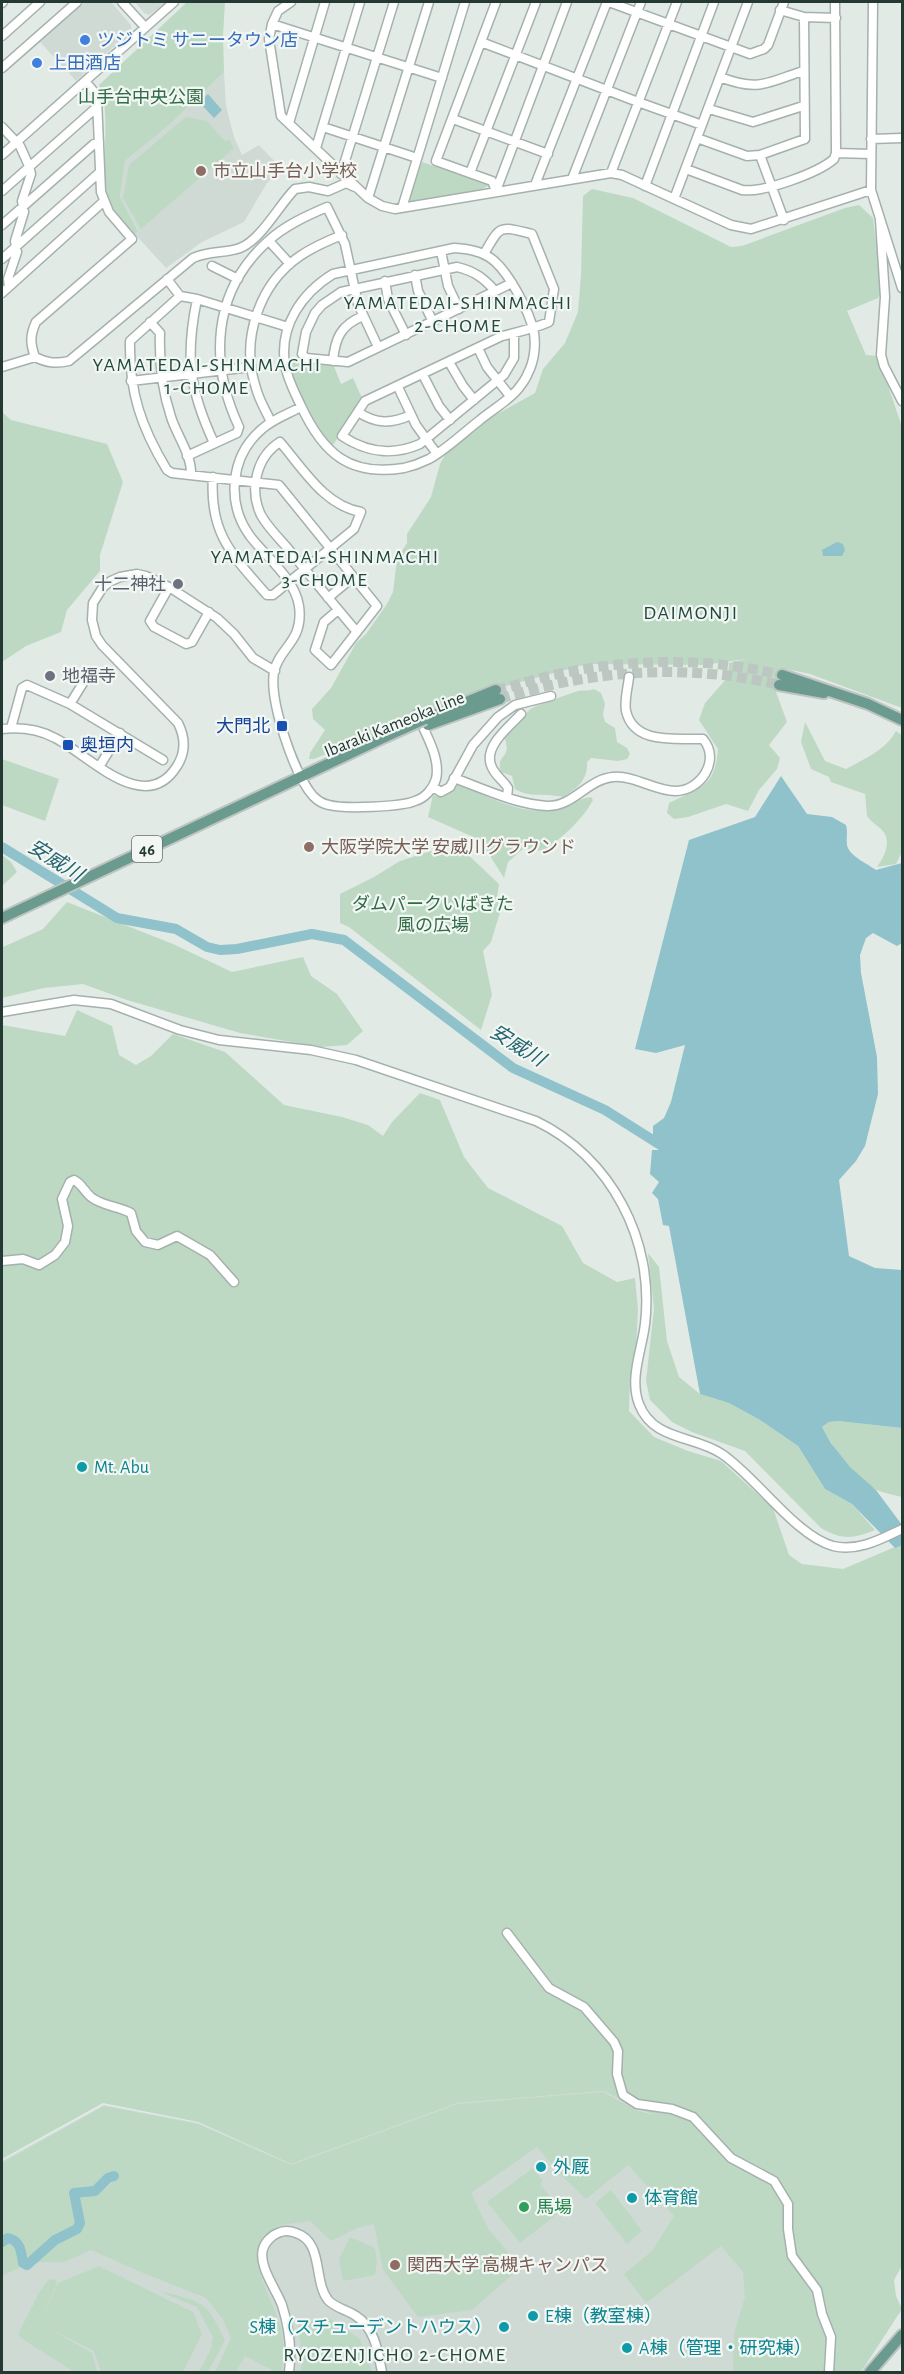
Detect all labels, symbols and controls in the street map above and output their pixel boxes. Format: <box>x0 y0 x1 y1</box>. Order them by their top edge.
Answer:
place label: ツジトミ サニータウン店 <box>97 31 298 50</box>
marker: ツジトミ サニータウン店 <box>78 33 92 47</box>
place label: 上田酒店 <box>49 54 121 73</box>
marker: 上田酒店 <box>30 56 44 70</box>
park label: 山手台中央公園 <box>78 87 204 107</box>
place label: 市立山手台小学校 <box>213 161 357 181</box>
marker: 市立山手台小学校 <box>194 164 208 178</box>
district label: YAMATEDAI-SHINMACHI 2-CHOME <box>343 293 573 336</box>
district label: YAMATEDAI-SHINMACHI 1-CHOME <box>92 355 322 398</box>
district label: YAMATEDAI-SHINMACHI 3-CHOME <box>210 547 440 590</box>
place label: 十二神社 <box>94 575 166 594</box>
marker: 十二神社 <box>171 577 185 591</box>
district label: DAIMONJI <box>643 603 739 623</box>
place label: 地福寺 <box>62 667 116 686</box>
marker: 地福寺 <box>43 669 57 683</box>
street label: Ibaraki Kameoka Line <box>322 689 467 761</box>
place label: 大門北 <box>216 716 270 736</box>
marker: 大門北 <box>275 719 289 733</box>
place label: 奥垣内 <box>80 736 134 755</box>
marker: 奥垣内 <box>61 738 75 752</box>
water label: 安威川 <box>25 836 88 886</box>
road number: 46 <box>132 836 162 862</box>
place label: 大阪学院大学 安威川グラウンド <box>321 837 576 857</box>
marker: 大阪学院大学 安威川グラウンド <box>302 840 316 854</box>
park label: ダムパークいばきた 風の広場 <box>352 894 514 935</box>
water label: 安威川 <box>487 1021 550 1071</box>
place label: Mt. Abu <box>94 1459 149 1477</box>
marker: Mt. Abu <box>75 1460 89 1474</box>
place label: 外厩 <box>553 2157 589 2177</box>
marker: 外厩 <box>534 2160 548 2174</box>
place label: 体育館 <box>644 2189 698 2208</box>
marker: 体育館 <box>625 2191 639 2205</box>
place label: 馬場 <box>536 2198 572 2217</box>
marker: 馬場 <box>517 2200 531 2214</box>
place label: 関西大学 高槻キャンパス <box>407 2255 608 2275</box>
marker: 関西大学 高槻キャンパス <box>388 2258 402 2272</box>
place label: E棟（教室棟） <box>545 2306 662 2326</box>
marker: E棟（教室棟） <box>526 2309 540 2323</box>
place label: S棟（スチューデントハウス） <box>250 2317 492 2337</box>
marker: S棟（スチューデントハウス） <box>497 2320 511 2334</box>
place label: A棟（管理・研究棟） <box>639 2338 811 2358</box>
marker: A棟（管理・研究棟） <box>620 2341 634 2355</box>
district label: RYOZENJICHO 2-CHOME <box>283 2345 507 2365</box>

